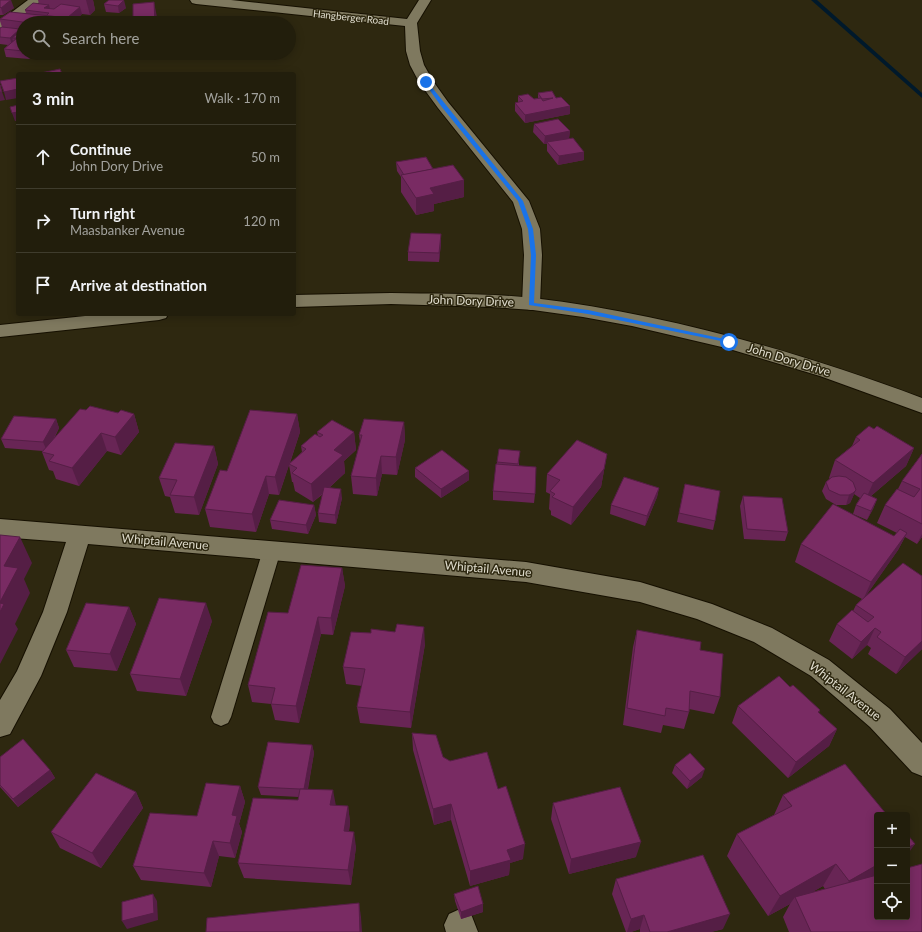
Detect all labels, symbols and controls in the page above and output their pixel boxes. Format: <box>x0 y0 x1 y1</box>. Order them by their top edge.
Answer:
street label: Hangberger Road <box>312 7 390 27</box>
search box <box>16 16 296 60</box>
icon: search <box>30 27 52 49</box>
text: Search here <box>62 29 139 47</box>
route end <box>417 73 435 91</box>
text: 3 min <box>32 88 74 109</box>
text: Walk · 170 m <box>204 90 280 106</box>
text: Continue <box>70 140 131 158</box>
icon: ahead <box>32 146 54 168</box>
text: 50 m <box>251 149 280 165</box>
text: John Dory Drive <box>70 158 163 174</box>
text: Turn right <box>70 204 135 222</box>
icon: right <box>32 210 54 232</box>
text: 120 m <box>243 213 280 229</box>
text: Maasbanker Avenue <box>70 222 185 238</box>
icon: arrive <box>32 274 54 296</box>
text: Arrive at destination <box>70 276 207 294</box>
street label: John Dory Drive <box>428 292 514 309</box>
route start <box>720 333 738 351</box>
street label: John Dory Drive <box>746 340 832 379</box>
street label: Whiptail Avenue <box>121 530 209 553</box>
street label: Whiptail Avenue <box>444 557 532 580</box>
street label: Whiptail Avenue <box>806 658 884 723</box>
map controls <box>874 812 910 920</box>
button: + <box>874 812 910 848</box>
button: − <box>874 848 910 884</box>
button: locate <box>874 884 910 920</box>

